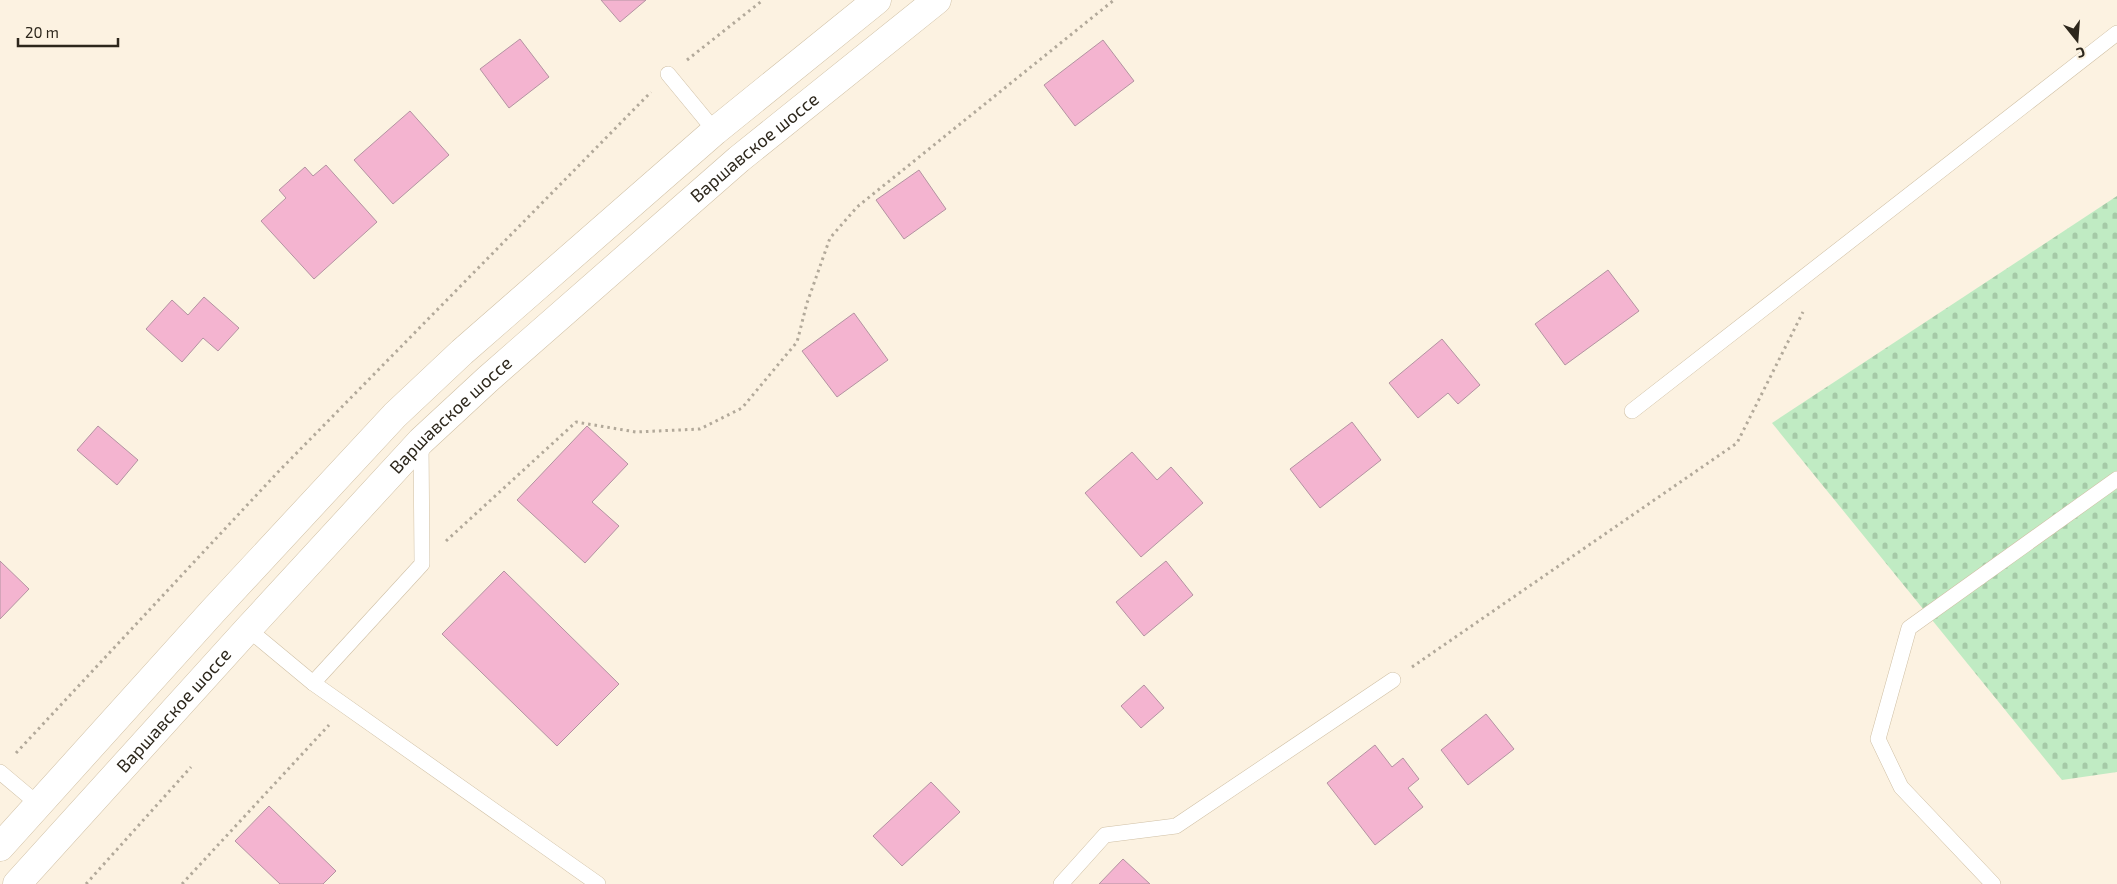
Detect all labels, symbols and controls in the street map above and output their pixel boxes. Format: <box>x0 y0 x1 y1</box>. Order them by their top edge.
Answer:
scale bar <box>18 15 118 47</box>
north arrow <box>2052 15 2102 65</box>
text: 20 m <box>25 23 59 41</box>
text: С <box>2075 44 2087 62</box>
street label: Варшавское шоссе <box>685 87 823 207</box>
street label: Варшавское шоссе <box>385 351 516 478</box>
street label: Варшавское шоссе <box>111 643 235 777</box>

